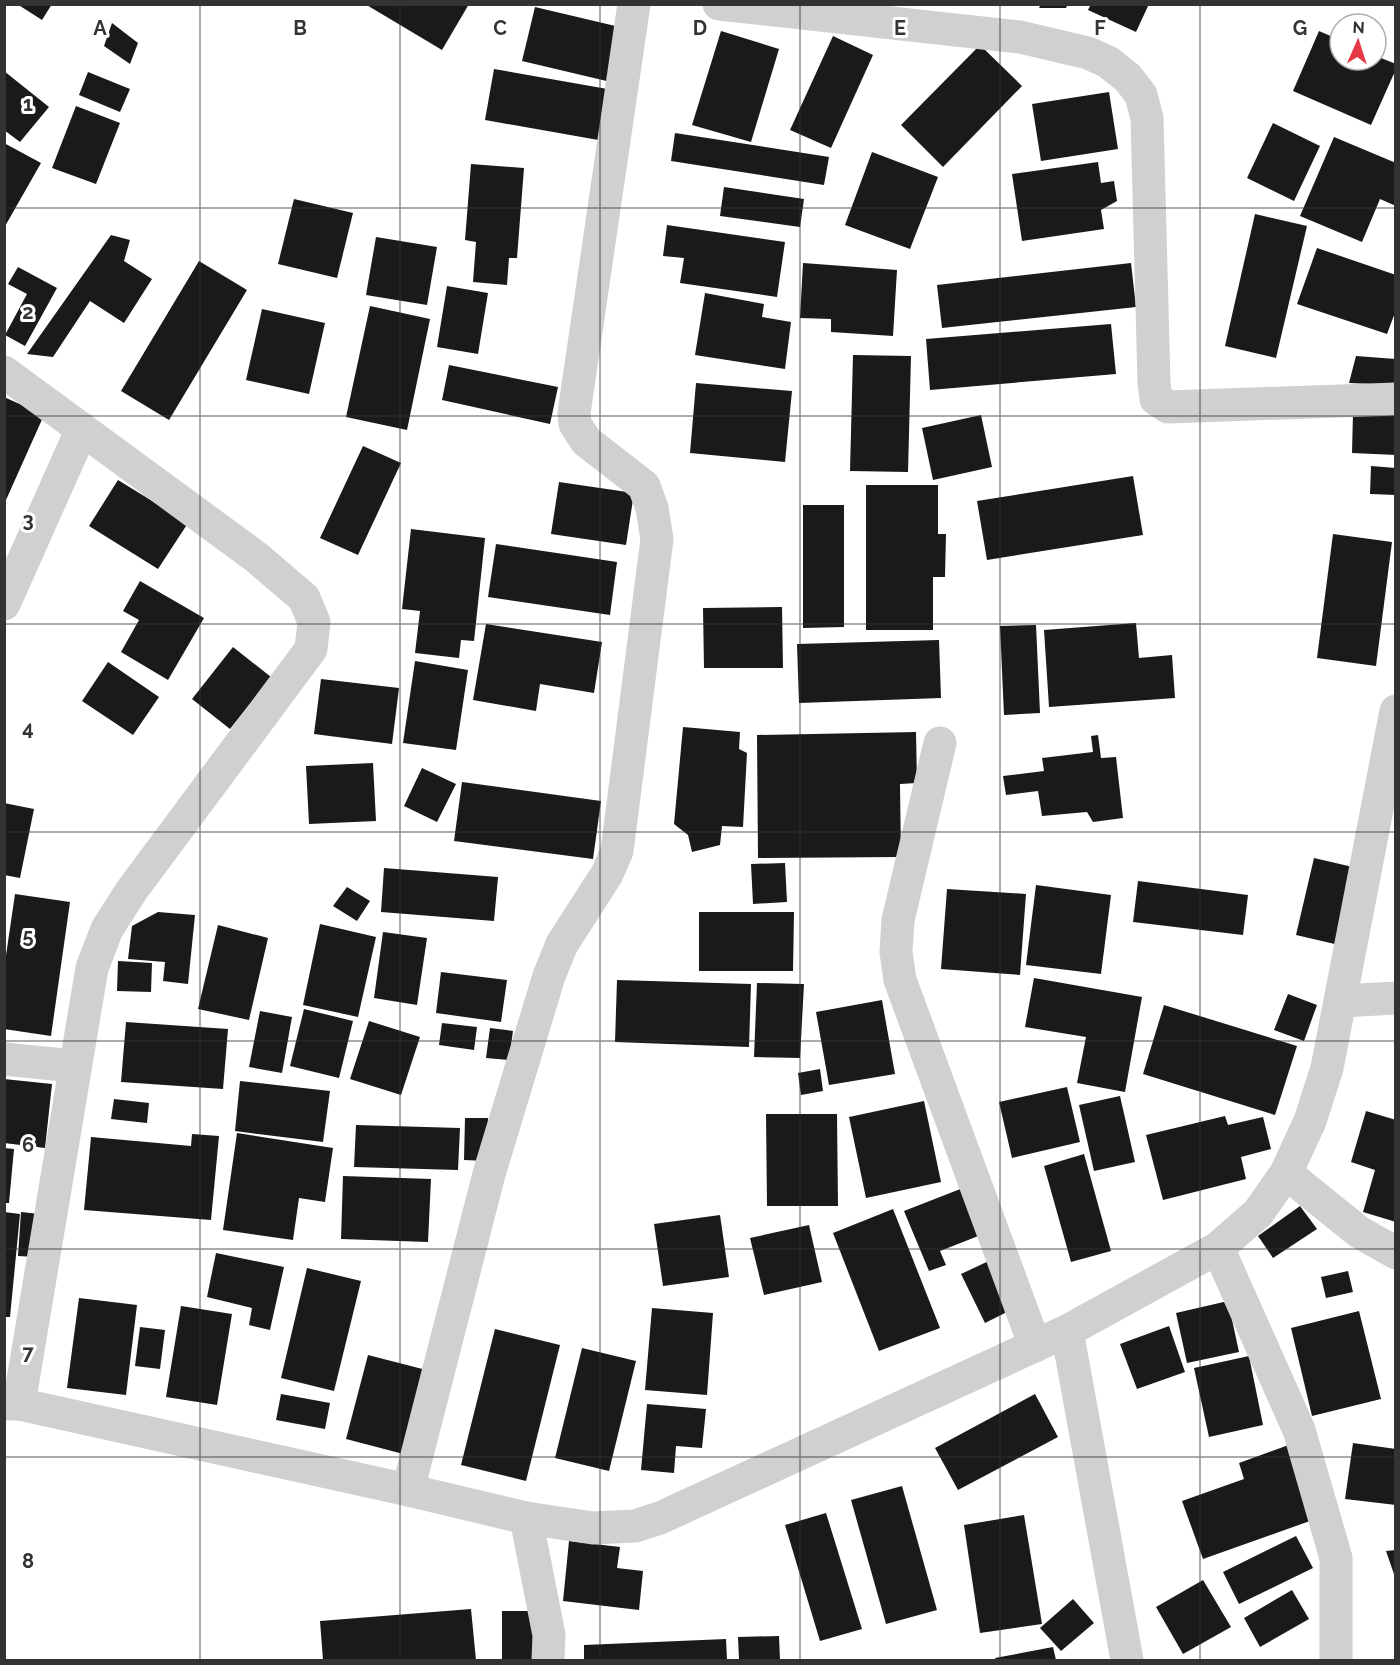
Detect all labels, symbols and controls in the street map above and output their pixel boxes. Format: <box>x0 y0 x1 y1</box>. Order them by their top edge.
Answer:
north arrow <box>1328 12 1388 72</box>
text: A <box>93 16 107 40</box>
text: B <box>293 16 307 40</box>
text: C <box>493 16 507 40</box>
text: D <box>693 16 707 40</box>
text: E <box>894 16 906 40</box>
text: F <box>1094 16 1106 40</box>
text: G <box>1293 16 1307 40</box>
text: N <box>1352 18 1365 37</box>
text: 1 <box>23 92 33 116</box>
text: 2 <box>22 300 34 324</box>
text: 3 <box>22 508 34 532</box>
text: 4 <box>22 716 34 740</box>
text: 5 <box>22 924 34 948</box>
text: 6 <box>22 1133 34 1157</box>
text: 7 <box>22 1341 34 1365</box>
text: 8 <box>22 1549 34 1573</box>

